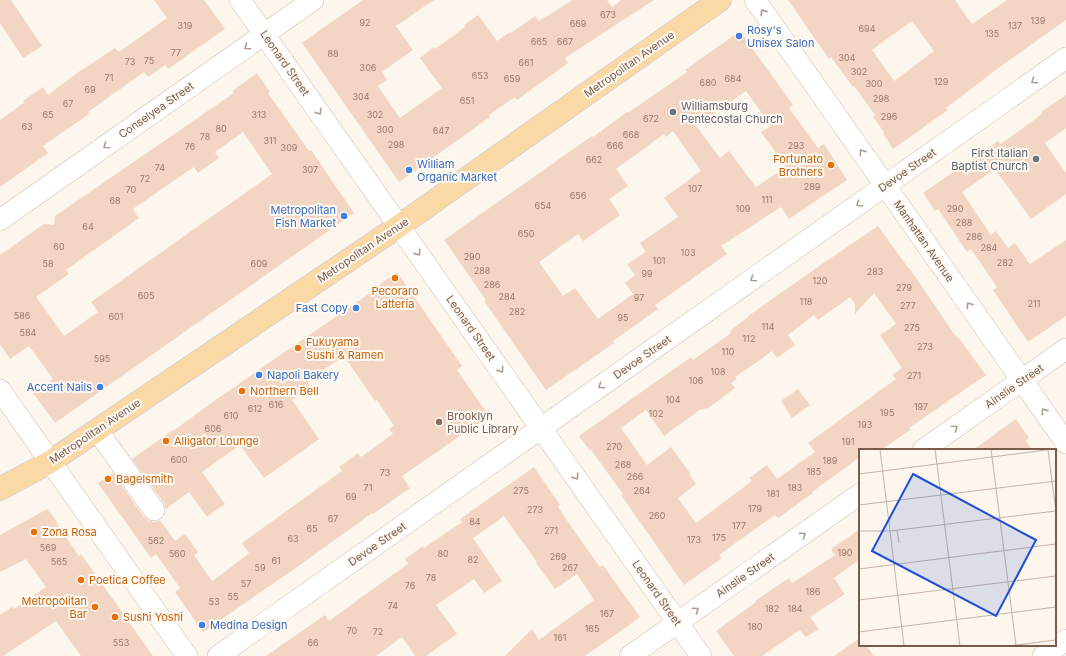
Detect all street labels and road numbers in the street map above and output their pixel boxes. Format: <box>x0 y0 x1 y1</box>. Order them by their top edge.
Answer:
street label: Leonard Street <box>257 28 313 99</box>
street label: Metropolitan Avenue <box>581 28 677 100</box>
street label: Conselyea Street <box>116 79 197 141</box>
street label: Devoe Street <box>875 145 939 195</box>
street label: Manhattan Avenue <box>891 197 957 285</box>
street label: Metropolitan Avenue <box>315 214 411 286</box>
street label: Leonard Street <box>443 293 499 364</box>
street label: Devoe Street <box>610 332 674 382</box>
street label: Ainslie Street <box>982 360 1046 411</box>
street label: Metropolitan Avenue <box>47 395 143 467</box>
street label: Devoe Street <box>345 519 409 569</box>
street label: Ainslie Street <box>713 549 777 600</box>
street label: Leonard Street <box>629 558 685 629</box>

